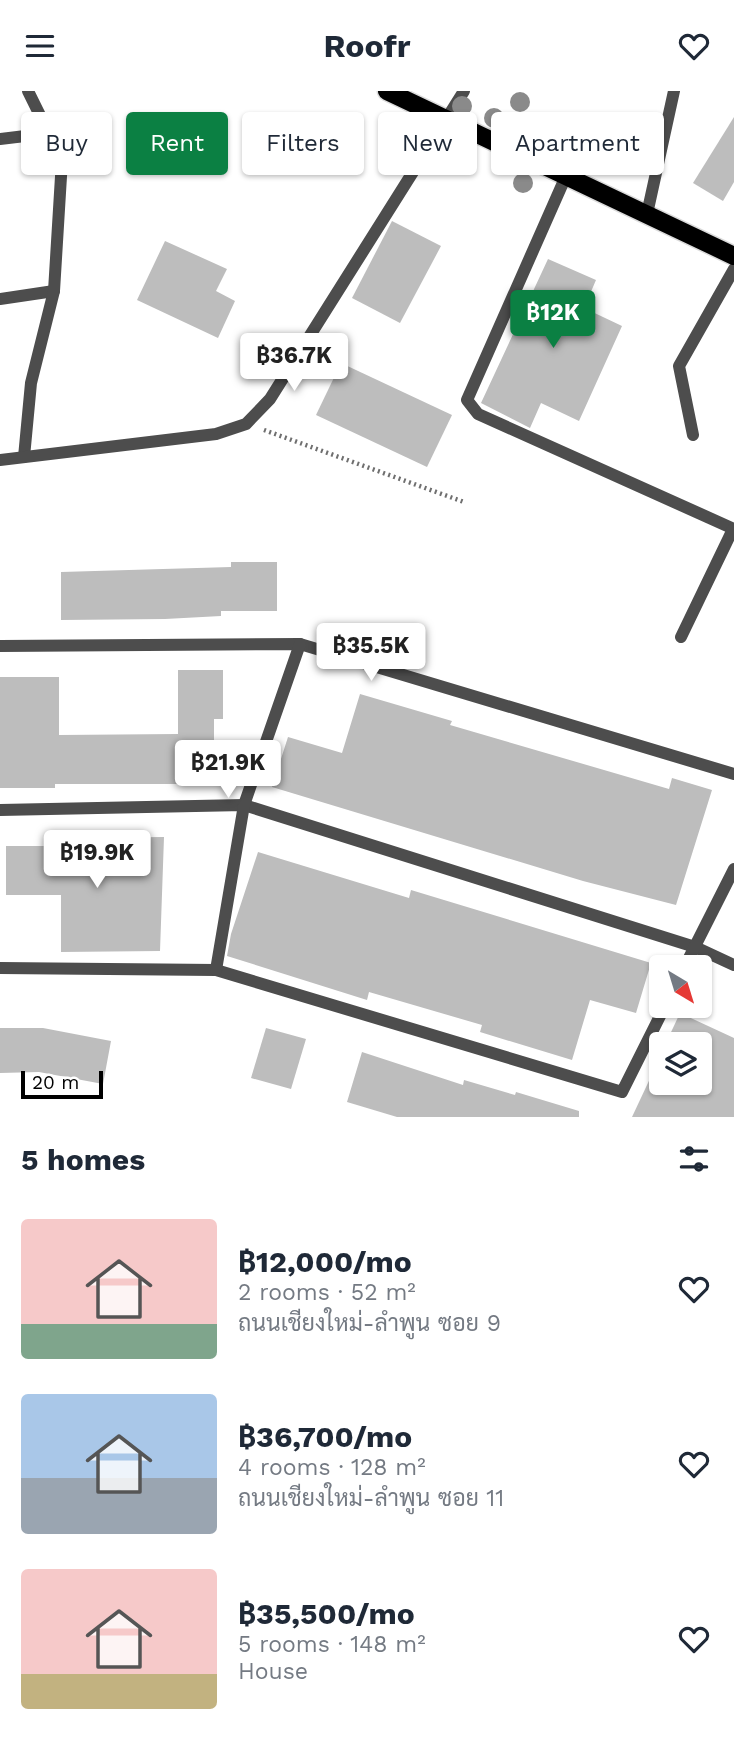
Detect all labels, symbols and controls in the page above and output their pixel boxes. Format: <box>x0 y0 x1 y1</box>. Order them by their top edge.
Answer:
icon: menu <box>21 27 59 65</box>
text: Roofr <box>323 27 411 65</box>
icon: heart <box>675 27 713 65</box>
chip: Buy <box>21 112 112 175</box>
chip: Rent <box>126 112 228 175</box>
chip: Filters <box>242 112 364 175</box>
chip: New <box>378 112 477 175</box>
chip: Apartment <box>491 112 664 175</box>
pin: ฿12K <box>512 291 594 350</box>
text: ฿12K <box>526 299 580 326</box>
pin: ฿36.7K <box>237 334 351 393</box>
text: ฿36.7K <box>256 342 332 369</box>
pin: ฿35.5K <box>314 623 428 683</box>
text: ฿35.5K <box>333 632 409 659</box>
pin: ฿21.9K <box>171 741 285 800</box>
text: ฿21.9K <box>191 749 265 776</box>
pin: ฿19.9K <box>40 831 154 890</box>
text: ฿19.9K <box>60 839 134 866</box>
north arrow <box>649 955 712 1019</box>
map controls <box>649 955 712 1095</box>
button: layers <box>649 1032 712 1095</box>
scale bar <box>21 1068 103 1100</box>
text: 20 m <box>32 1071 79 1094</box>
icon: filters <box>675 1140 713 1178</box>
text: 5 homes <box>21 1142 145 1177</box>
text: ฿12,000/mo <box>238 1244 412 1279</box>
icon: home <box>77 1247 161 1331</box>
icon: heart <box>675 1270 713 1308</box>
text: 2 rooms · 52 m² <box>238 1279 416 1306</box>
text: ถนนเชียงใหม่-ลำพูน ซอย 9 <box>238 1310 501 1337</box>
text: ฿36,700/mo <box>238 1419 412 1454</box>
icon: home <box>77 1422 161 1506</box>
icon: heart <box>675 1445 713 1483</box>
text: 4 rooms · 128 m² <box>238 1454 426 1481</box>
text: ถนนเชียงใหม่-ลำพูน ซอย 11 <box>238 1485 504 1512</box>
text: ฿35,500/mo <box>238 1596 415 1631</box>
icon: home <box>77 1597 161 1681</box>
icon: heart <box>675 1620 713 1658</box>
text: 5 rooms · 148 m² <box>238 1631 426 1658</box>
text: House <box>238 1658 308 1685</box>

